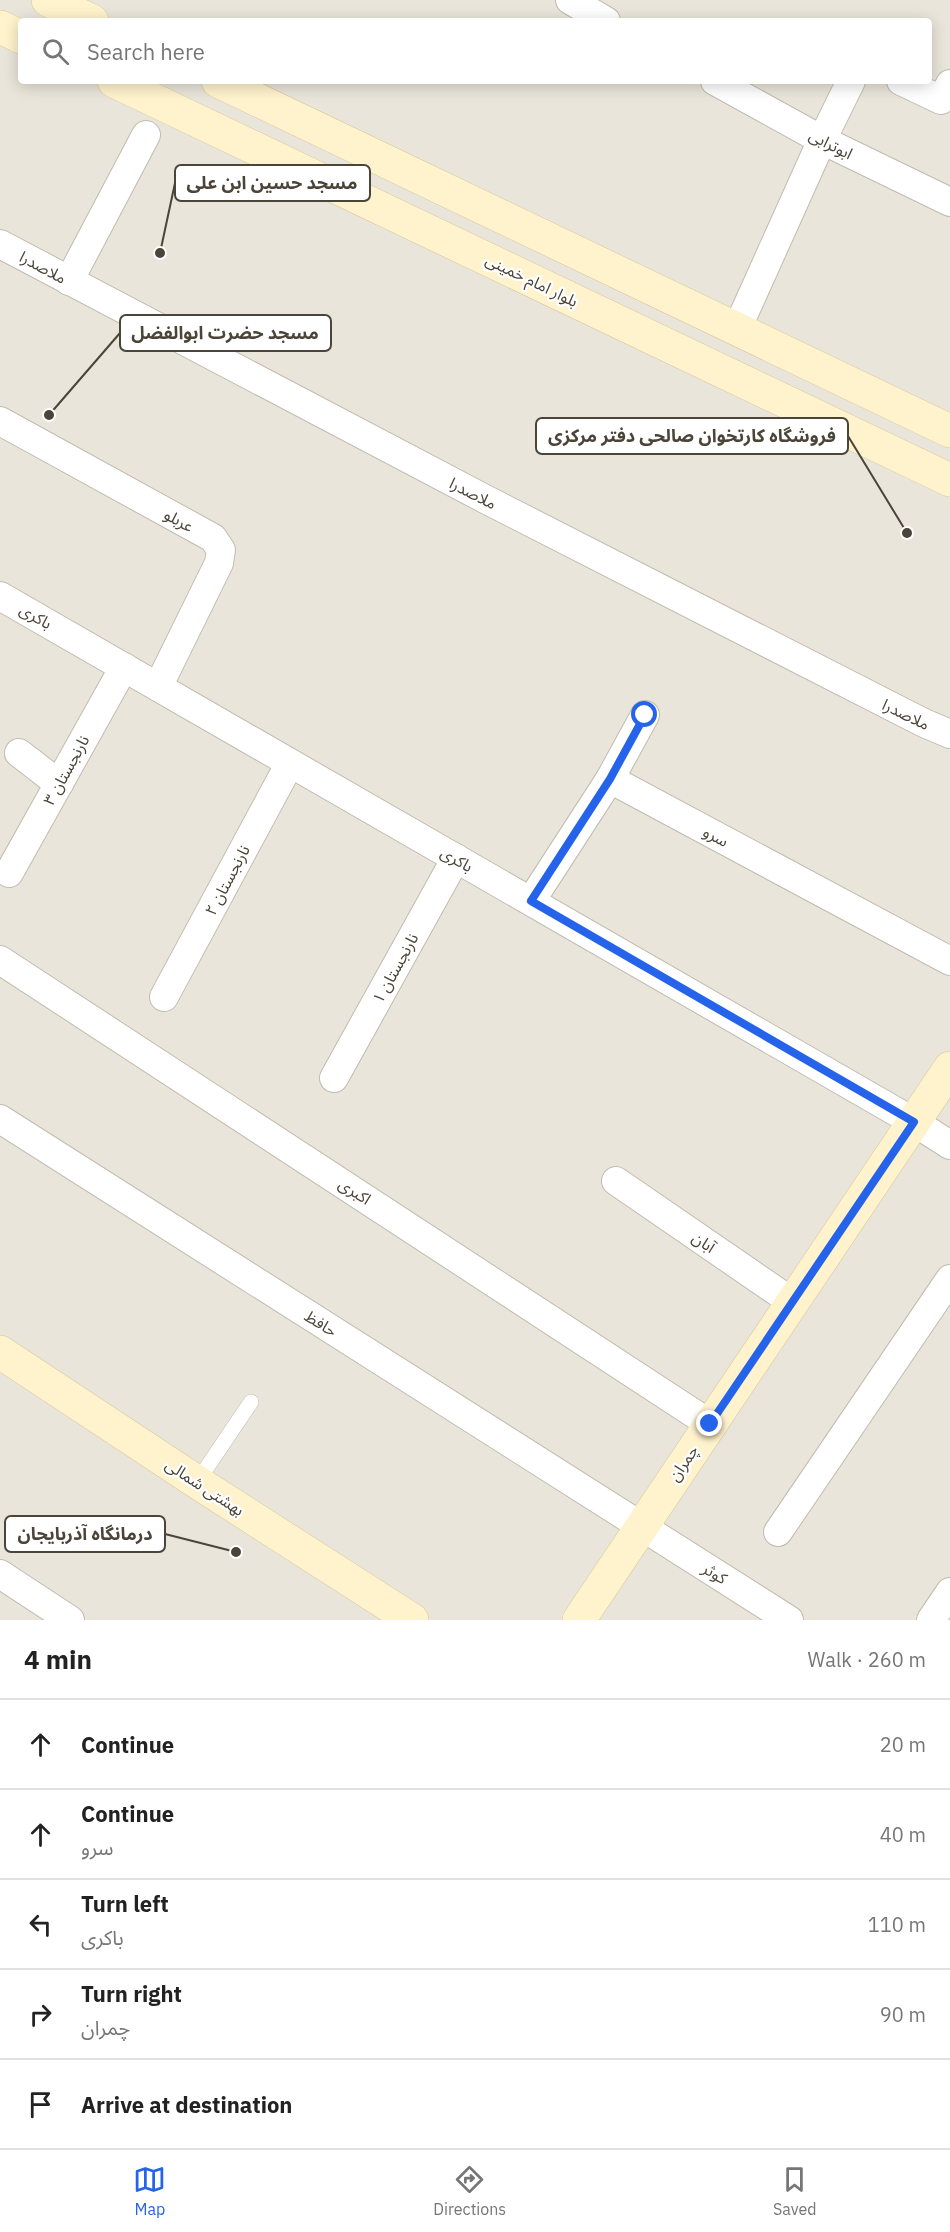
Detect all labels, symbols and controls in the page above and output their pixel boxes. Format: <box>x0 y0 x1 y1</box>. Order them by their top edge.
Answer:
search box <box>18 18 932 84</box>
icon: search <box>39 35 72 68</box>
text: Search here <box>87 37 205 66</box>
street label: ابوترابی <box>806 125 856 163</box>
callout: مسجد حسین ابن علی <box>175 165 370 201</box>
text: مسجد حسین ابن علی <box>187 171 357 194</box>
street label: ملاصدرا <box>16 246 70 288</box>
street label: بلوار امام خمینی <box>481 249 582 314</box>
callout: مسجد حضرت ابوالفضل <box>120 315 331 351</box>
text: مسجد حضرت ابوالفضل <box>131 321 319 344</box>
callout: فروشگاه کارتخوان صالحی دفتر مرکزی <box>536 418 848 454</box>
text: فروشگاه کارتخوان صالحی دفتر مرکزی <box>548 424 836 447</box>
street label: ملاصدرا <box>446 473 500 513</box>
street label: عربلو <box>161 504 197 536</box>
street label: باکری <box>16 599 56 633</box>
street label: ملاصدرا <box>879 694 933 734</box>
route start <box>631 701 657 727</box>
street label: نارنجستان ۳ <box>39 731 93 809</box>
street label: سرو <box>700 821 732 851</box>
street label: نارنجستان ۲ <box>200 841 254 919</box>
street label: باکری <box>437 842 477 876</box>
street label: نارنجستان ۱ <box>368 929 422 1007</box>
street label: اکبری <box>335 1173 375 1209</box>
street label: آبان <box>689 1227 721 1258</box>
street label: حافظ <box>301 1305 341 1341</box>
route end <box>696 1410 722 1436</box>
street label: چمران <box>664 1441 703 1486</box>
street label: بهشتی شمالی <box>162 1454 248 1520</box>
callout: درمانگاه آذربایجان <box>5 1516 165 1552</box>
text: درمانگاه آذربایجان <box>17 1522 153 1545</box>
street label: کوثر <box>698 1557 731 1588</box>
text: 4 min <box>24 1642 92 1676</box>
text: Walk · 260 m <box>808 1646 926 1673</box>
icon: ahead <box>24 1728 57 1761</box>
text: Continue <box>81 1730 174 1759</box>
text: 20 m <box>880 1731 926 1758</box>
text: Continue <box>81 1799 174 1828</box>
icon: ahead <box>24 1818 57 1851</box>
text: 40 m <box>880 1821 926 1848</box>
text: سرو <box>81 1834 114 1861</box>
text: Turn left <box>81 1889 169 1918</box>
icon: left <box>24 1908 57 1941</box>
text: 110 m <box>868 1911 926 1938</box>
text: باکری <box>81 1924 124 1951</box>
text: Turn right <box>81 1979 182 2008</box>
icon: right <box>24 1998 57 2031</box>
text: 90 m <box>880 2001 926 2028</box>
text: چمران <box>81 2014 130 2041</box>
icon: arrive <box>24 2088 57 2121</box>
text: Arrive at destination <box>81 2090 292 2119</box>
tab: Map <box>133 2163 166 2219</box>
tab: Directions <box>433 2163 506 2219</box>
tab: Saved <box>773 2163 817 2219</box>

